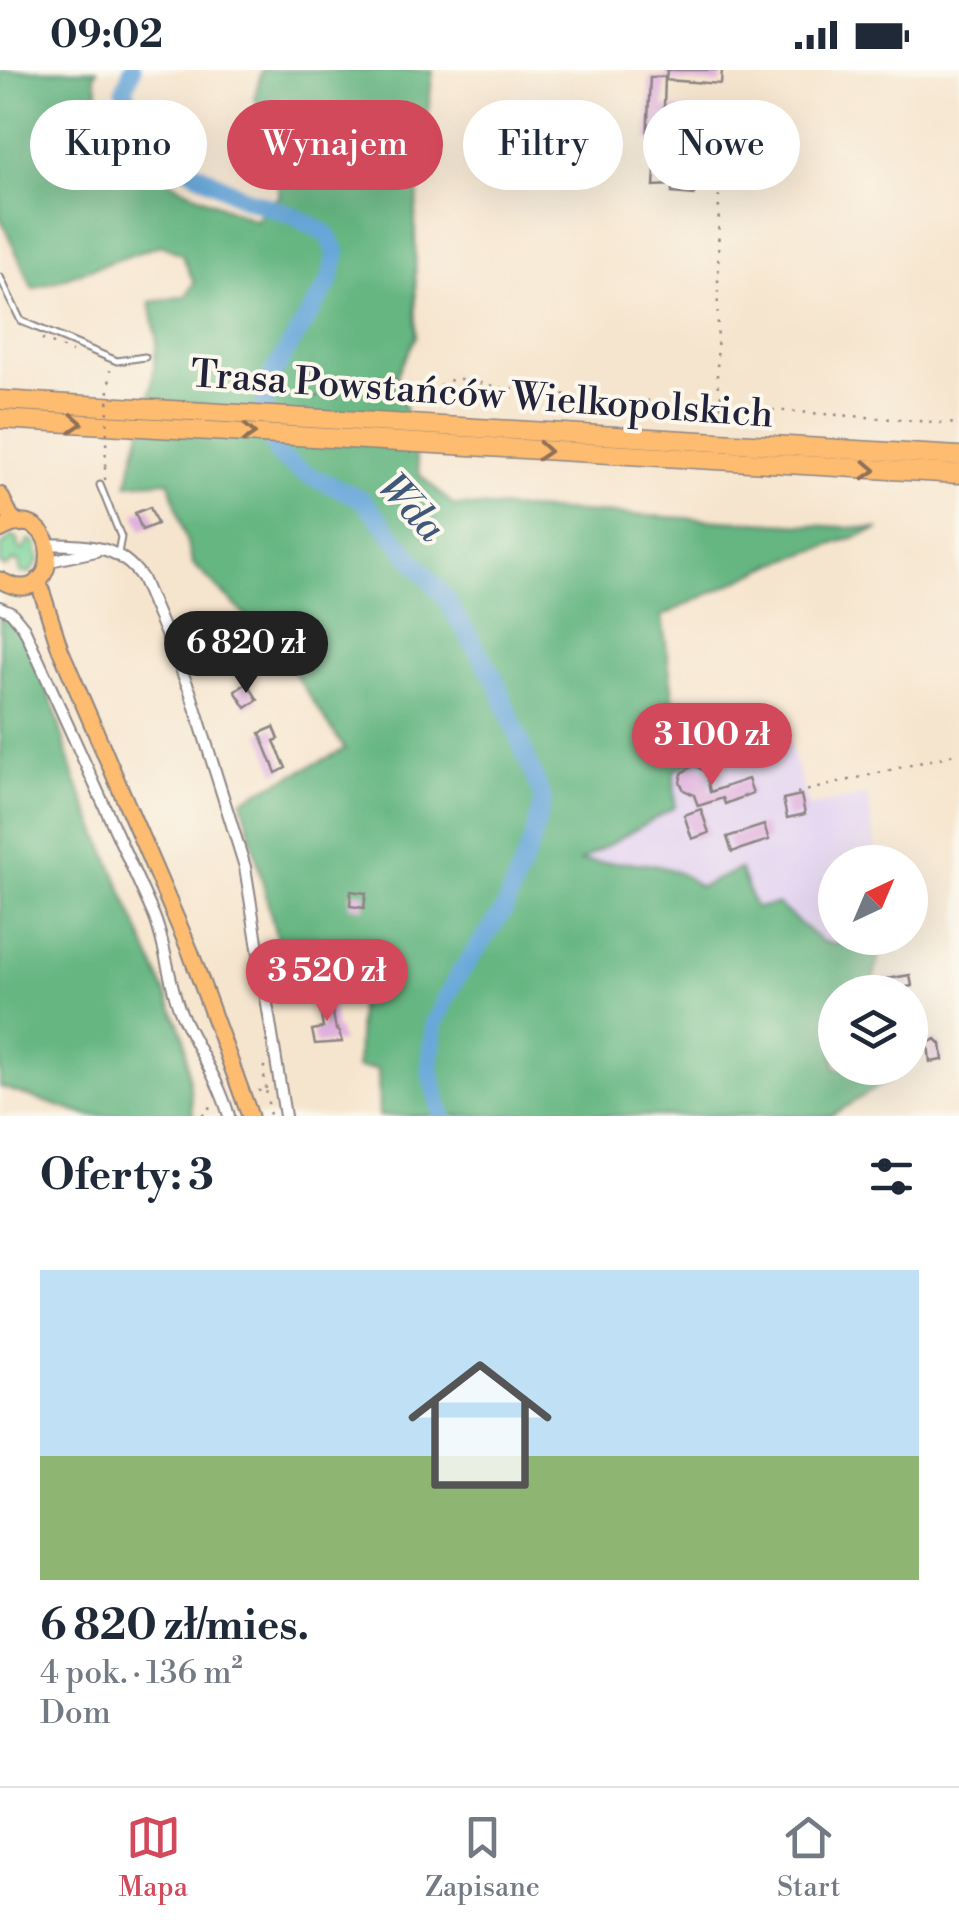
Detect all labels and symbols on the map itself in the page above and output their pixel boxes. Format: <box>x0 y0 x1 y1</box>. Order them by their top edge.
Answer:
street label: Trasa Powstańców Wielkopolskich <box>189 351 775 439</box>
one-way arrow <box>68 412 84 433</box>
one-way arrow <box>241 422 257 443</box>
one-way arrow <box>537 440 553 461</box>
one-way arrow <box>861 459 877 480</box>
water label: Wda <box>367 463 456 553</box>
pin: 6 820 zł <box>143 611 349 696</box>
pin: 3 100 zł <box>609 703 815 788</box>
north arrow <box>818 845 928 955</box>
pin: 3 520 zł <box>224 939 430 1024</box>

